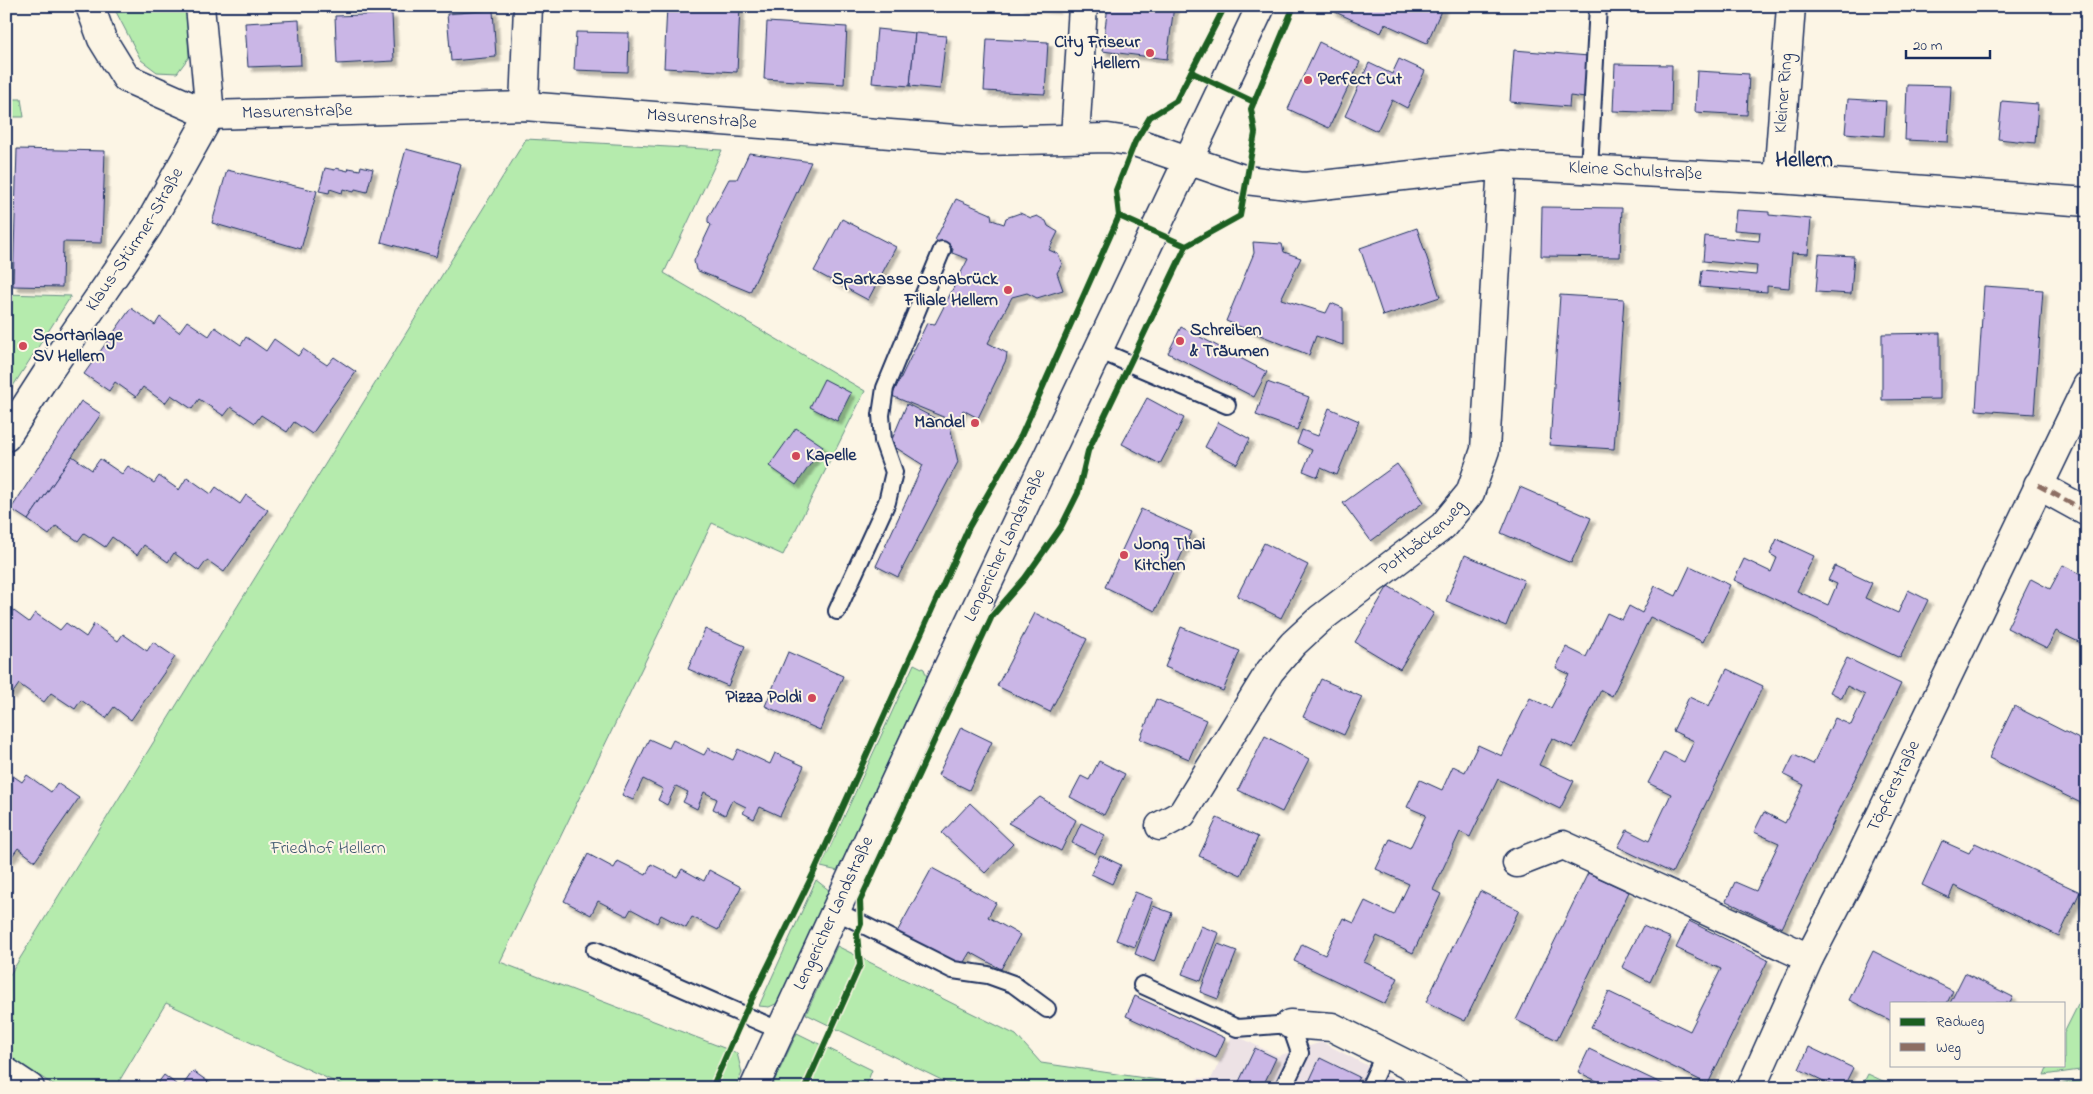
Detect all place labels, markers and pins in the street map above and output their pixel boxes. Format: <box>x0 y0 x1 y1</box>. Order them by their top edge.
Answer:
place label: City Friseur Hellern <box>1054 30 1140 77</box>
marker: City Friseur Hellern <box>1144 47 1156 59</box>
place label: Perfect Cut <box>1318 67 1403 93</box>
marker: Perfect Cut <box>1302 74 1314 86</box>
place label: Sparkasse Osnabrück Filiale Hellern <box>832 267 999 314</box>
marker: Sparkasse Osnabrück Filiale Hellern <box>1002 284 1014 296</box>
place label: Schreiben & Träumen <box>1189 318 1269 365</box>
place label: Sportanlage SV Hellern <box>33 323 124 370</box>
marker: Schreiben & Träumen <box>1174 335 1186 347</box>
marker: Sportanlage SV Hellern <box>17 340 29 352</box>
place label: Mandel <box>914 410 965 436</box>
marker: Mandel <box>969 417 981 429</box>
place label: Kapelle <box>806 443 857 469</box>
marker: Kapelle <box>790 450 802 462</box>
place label: Jong Thai Kitchen <box>1134 532 1205 579</box>
marker: Jong Thai Kitchen <box>1118 549 1130 561</box>
place label: Pizza Poldi <box>726 685 802 711</box>
marker: Pizza Poldi <box>806 692 818 704</box>

